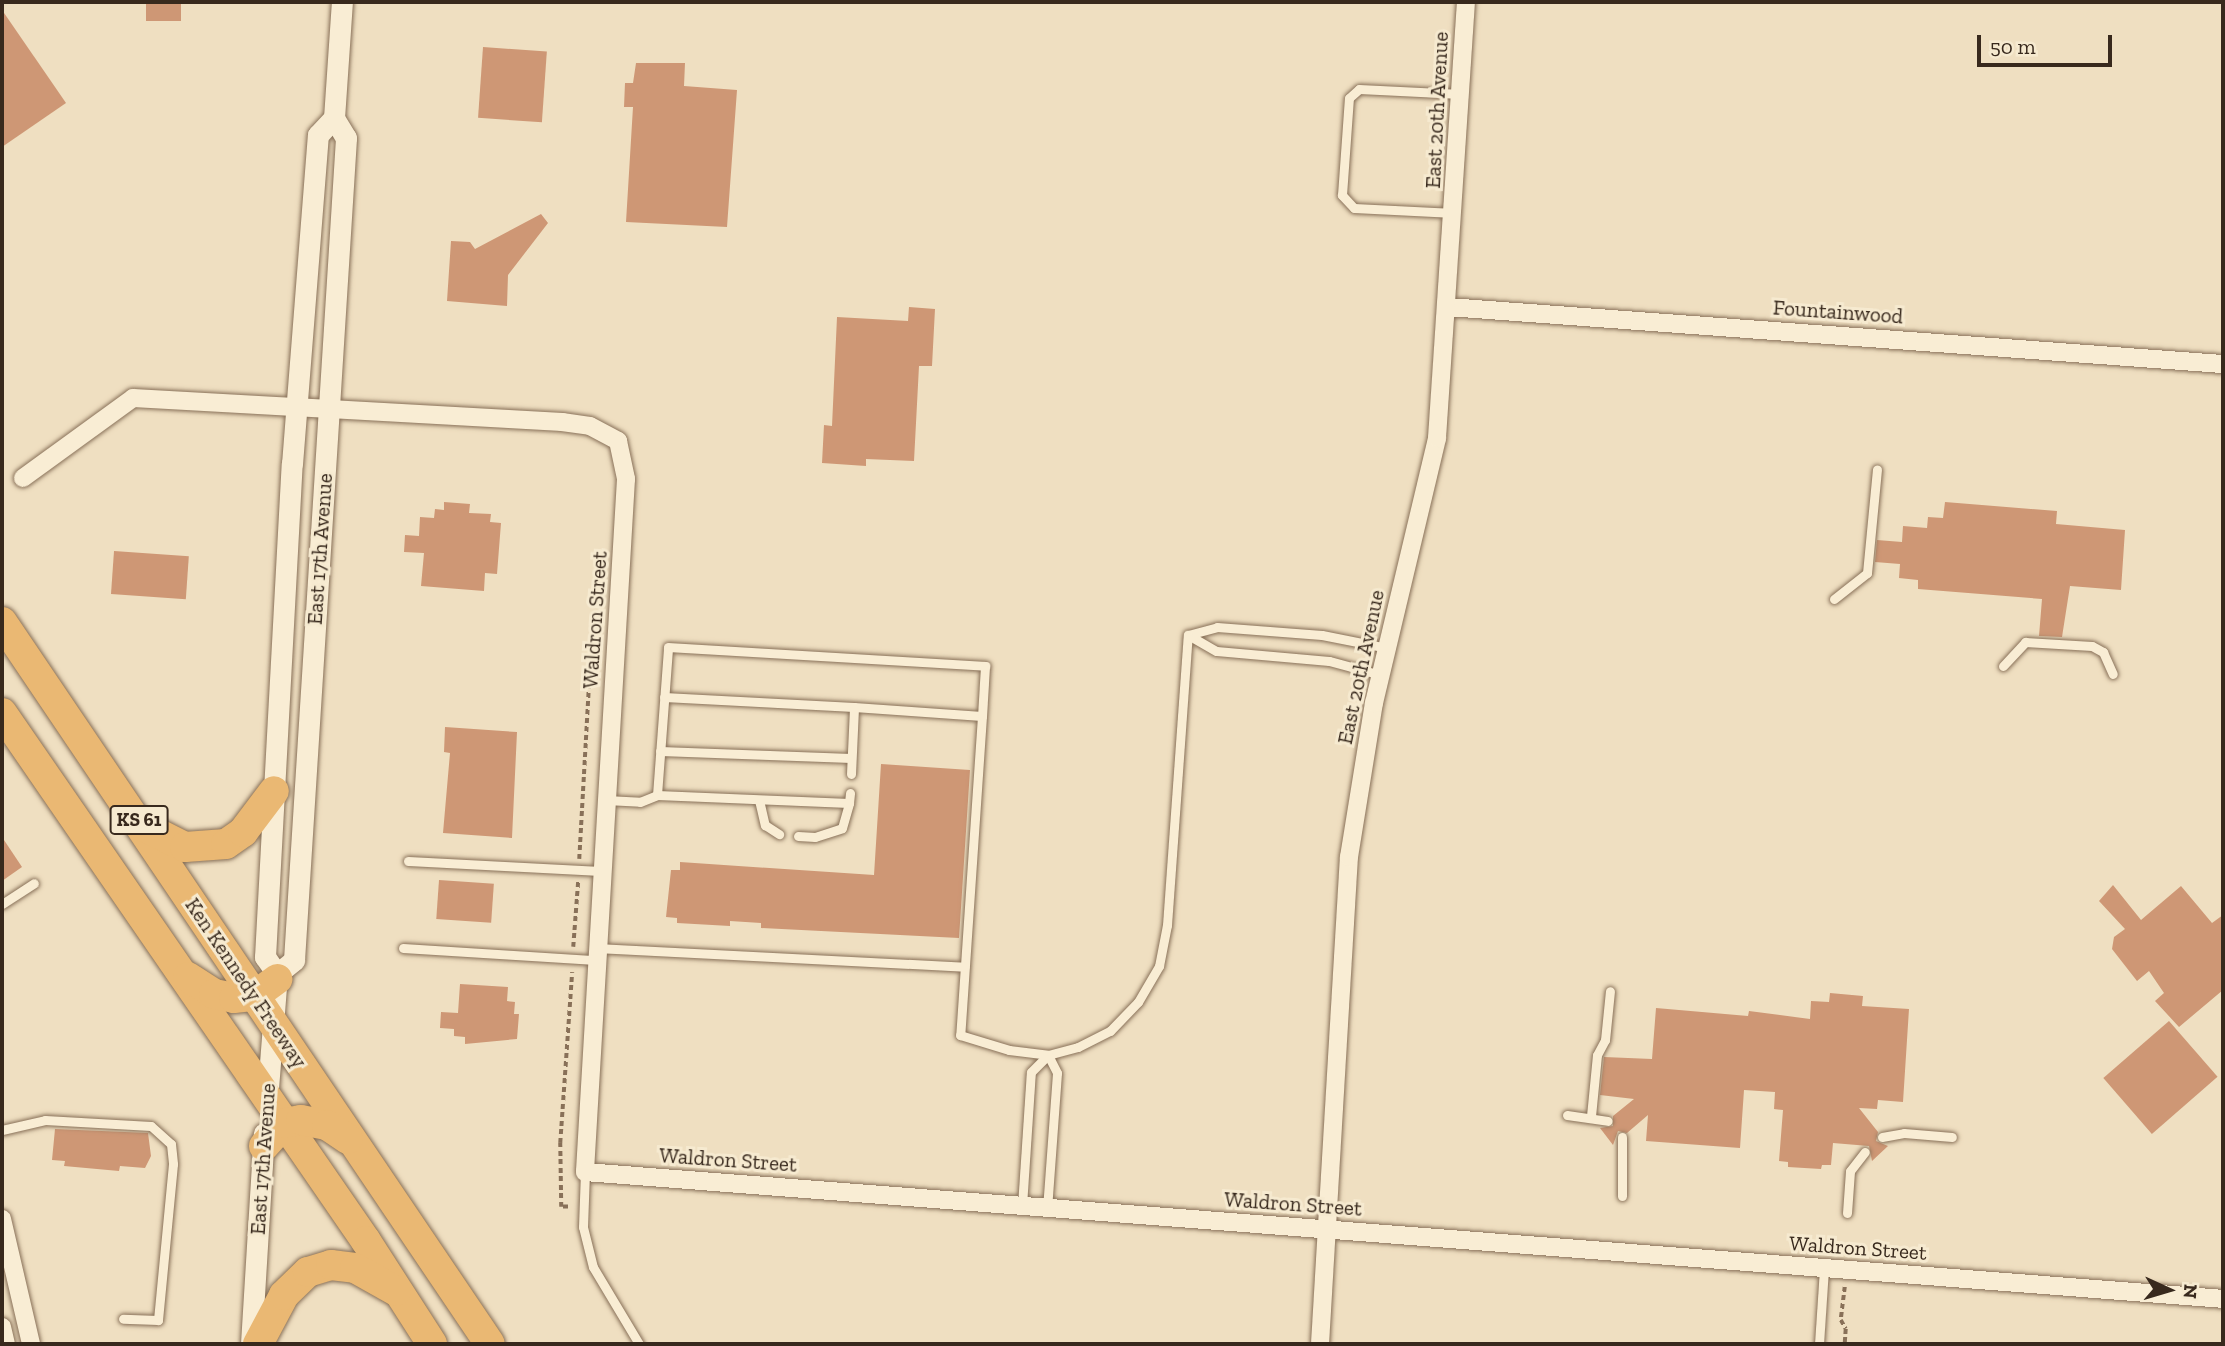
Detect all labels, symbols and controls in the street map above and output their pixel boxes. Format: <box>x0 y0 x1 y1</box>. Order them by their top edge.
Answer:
scale bar <box>1980 21 2115 65</box>
street label: East 20th Avenue <box>1420 30 1454 190</box>
text: 50 m <box>1990 34 2036 59</box>
street label: Fountainwood <box>1772 295 1904 329</box>
street label: East 17th Avenue <box>302 472 338 626</box>
street label: Waldron Street <box>578 550 612 690</box>
street label: East 20th Avenue <box>1332 587 1390 747</box>
road number: KS 61 <box>109 804 169 835</box>
street label: Ken Kennedy Freeway <box>180 893 312 1073</box>
street label: East 17th Avenue <box>245 1082 281 1236</box>
street label: Waldron Street <box>658 1143 798 1177</box>
street label: Waldron Street <box>1223 1187 1363 1221</box>
street label: Waldron Street <box>1788 1231 1928 1265</box>
north arrow <box>2134 1255 2204 1325</box>
text: N <box>2178 1283 2202 1300</box>

